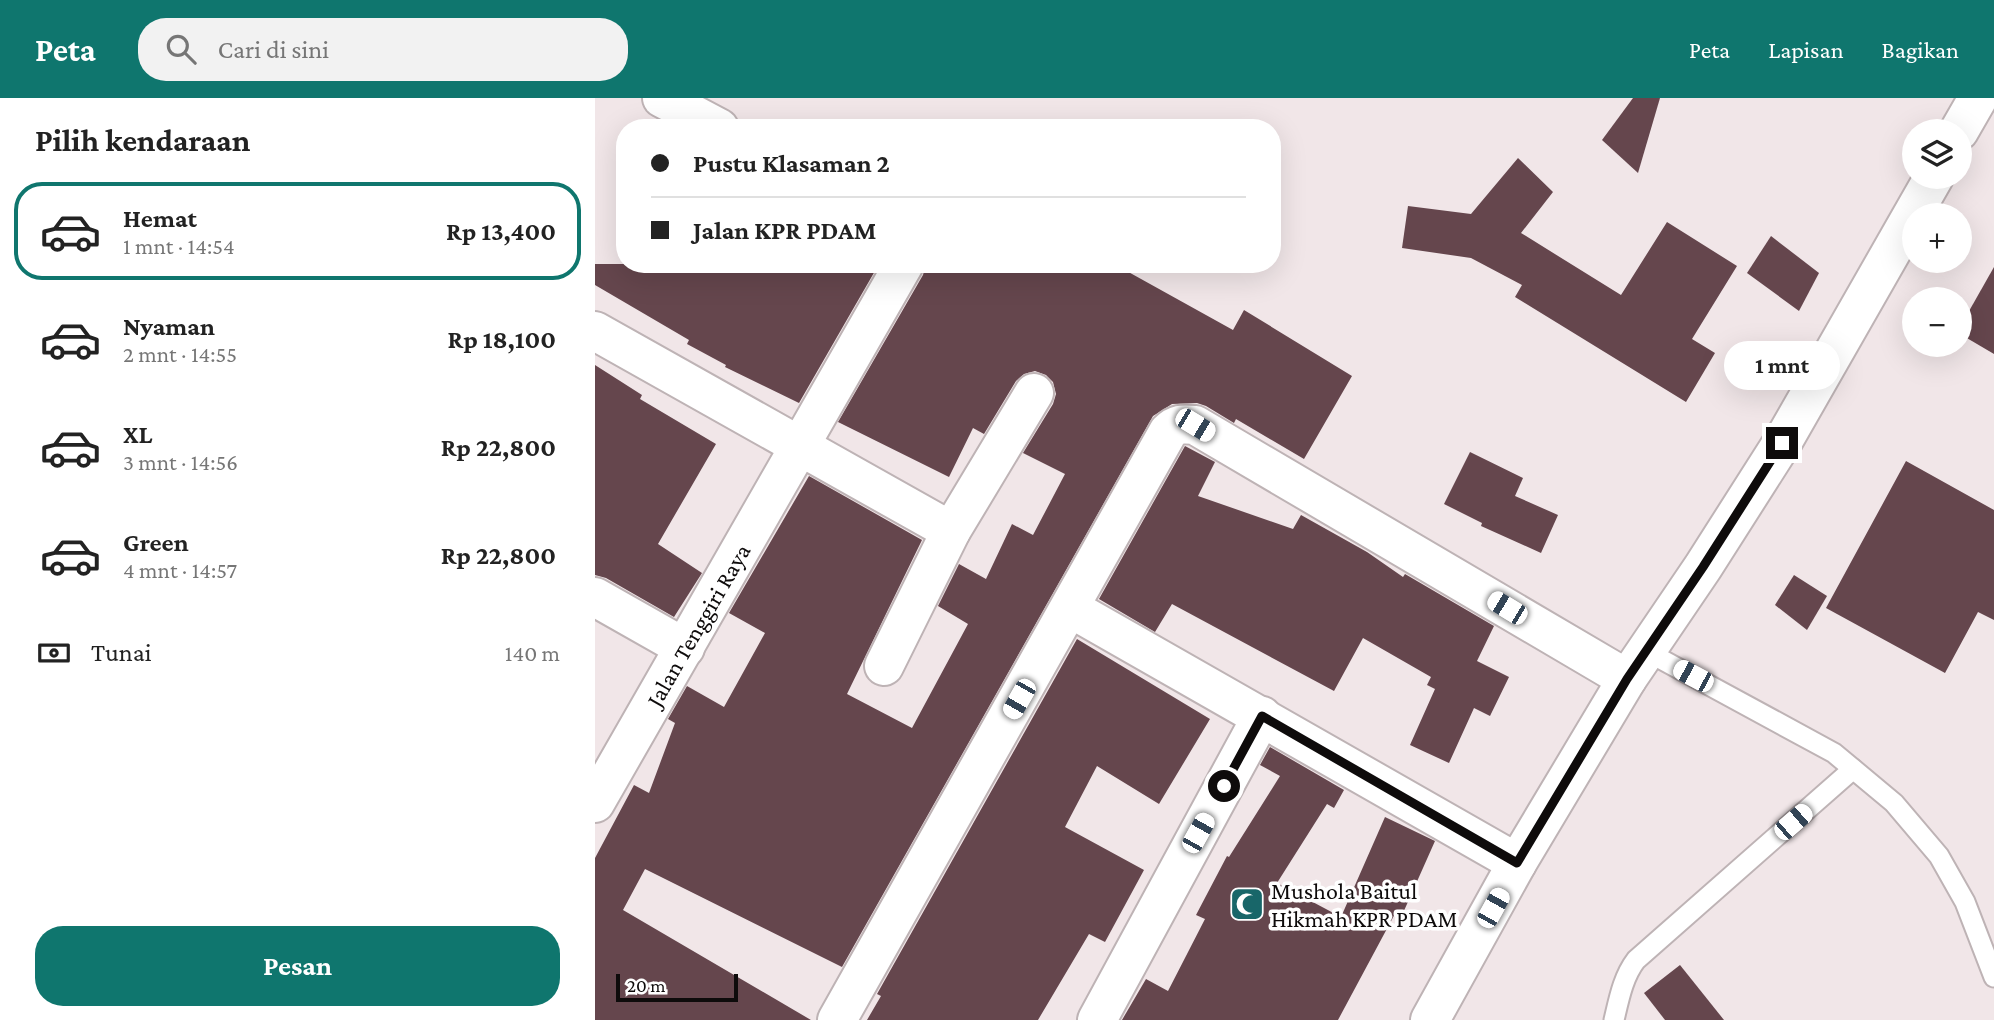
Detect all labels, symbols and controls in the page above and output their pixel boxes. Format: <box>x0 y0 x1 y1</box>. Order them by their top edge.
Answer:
search box <box>138 18 628 81</box>
icon: search <box>162 30 200 68</box>
text: Peta <box>35 31 96 68</box>
text: Cari di sini <box>218 35 329 64</box>
text: Peta <box>1689 36 1730 63</box>
text: Lapisan <box>1768 36 1844 63</box>
text: Bagikan <box>1882 36 1959 63</box>
map controls <box>1902 119 1972 357</box>
button: layers <box>1902 119 1972 189</box>
text: Pilih kendaraan <box>35 122 250 158</box>
text: Pustu Klasaman 2 <box>693 149 890 178</box>
icon: car <box>39 200 102 263</box>
button: + <box>1902 203 1972 273</box>
text: Hemat <box>123 204 197 233</box>
text: Jalan KPR PDAM <box>693 216 876 245</box>
text: Rp 13,400 <box>446 217 556 246</box>
text: 1 mnt · 14:54 <box>123 233 235 259</box>
button: − <box>1902 287 1972 357</box>
icon: car <box>39 308 102 371</box>
text: Nyaman <box>123 312 215 341</box>
text: Rp 18,100 <box>448 325 556 354</box>
text: 2 mnt · 14:55 <box>123 341 237 367</box>
callout: 1 mnt <box>1724 342 1840 390</box>
text: 1 mnt <box>1755 352 1809 378</box>
car <box>1172 405 1219 445</box>
icon: car <box>39 416 102 479</box>
text: XL <box>123 420 152 449</box>
route end <box>1766 427 1798 459</box>
text: Rp 22,800 <box>441 433 556 462</box>
text: 3 mnt · 14:56 <box>123 449 238 475</box>
icon: car <box>39 524 102 587</box>
text: Green <box>123 528 189 557</box>
street label: Jalan Tenggiri Raya <box>639 539 756 713</box>
text: Rp 22,800 <box>441 541 556 570</box>
text: 4 mnt · 14:57 <box>123 557 237 583</box>
car <box>1484 588 1531 628</box>
icon: cash <box>35 634 73 672</box>
text: Tunai <box>91 638 152 667</box>
text: 140 m <box>505 640 560 666</box>
car <box>1670 657 1717 695</box>
car <box>1000 676 1039 722</box>
route start <box>1208 770 1240 802</box>
car <box>1771 800 1816 844</box>
car <box>1179 810 1218 856</box>
place label: Mushola Baitul Hikmah KPR PDAM <box>1271 877 1457 932</box>
mosque icon: Mushola Baitul Hikmah KPR PDAM <box>1228 885 1266 923</box>
car <box>1474 885 1513 931</box>
button: Pesan <box>35 926 560 1006</box>
scale bar <box>616 971 739 1003</box>
text: 20 m <box>627 975 666 996</box>

